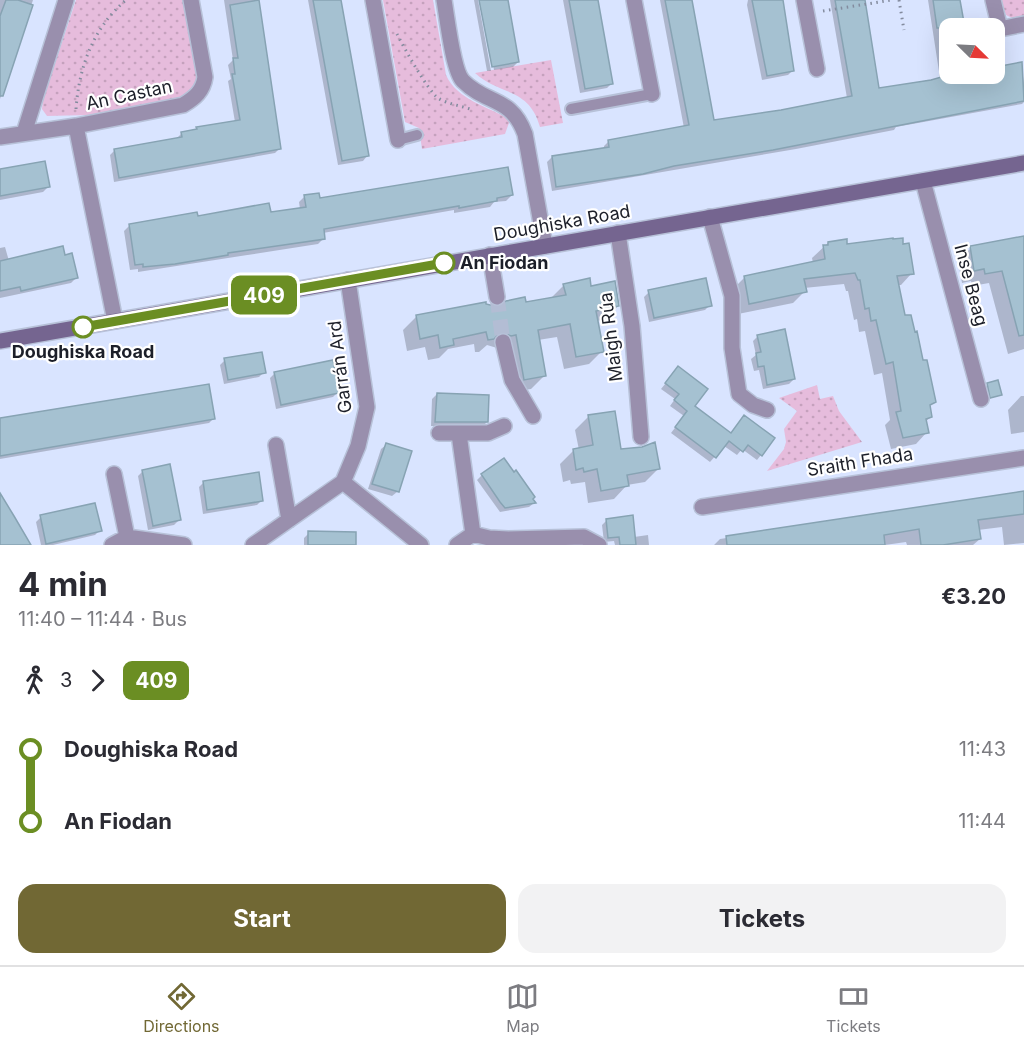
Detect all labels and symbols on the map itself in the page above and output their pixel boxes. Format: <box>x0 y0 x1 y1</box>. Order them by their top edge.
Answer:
north arrow <box>939 18 1005 84</box>
street label: An Castan <box>84 75 174 114</box>
street label: Doughiska Road <box>492 200 632 245</box>
street label: Inse Beag <box>950 242 993 328</box>
marker: An Fiodan <box>433 252 455 274</box>
place label: An Fiodan <box>460 252 548 273</box>
line badge: 409 <box>230 276 298 314</box>
street label: Maigh Rúa <box>595 291 626 383</box>
marker: Doughiska Road <box>72 316 94 338</box>
street label: Garrán Ard <box>323 320 356 415</box>
place label: Doughiska Road <box>12 341 154 362</box>
street label: Sraith Fhada <box>805 443 914 480</box>

